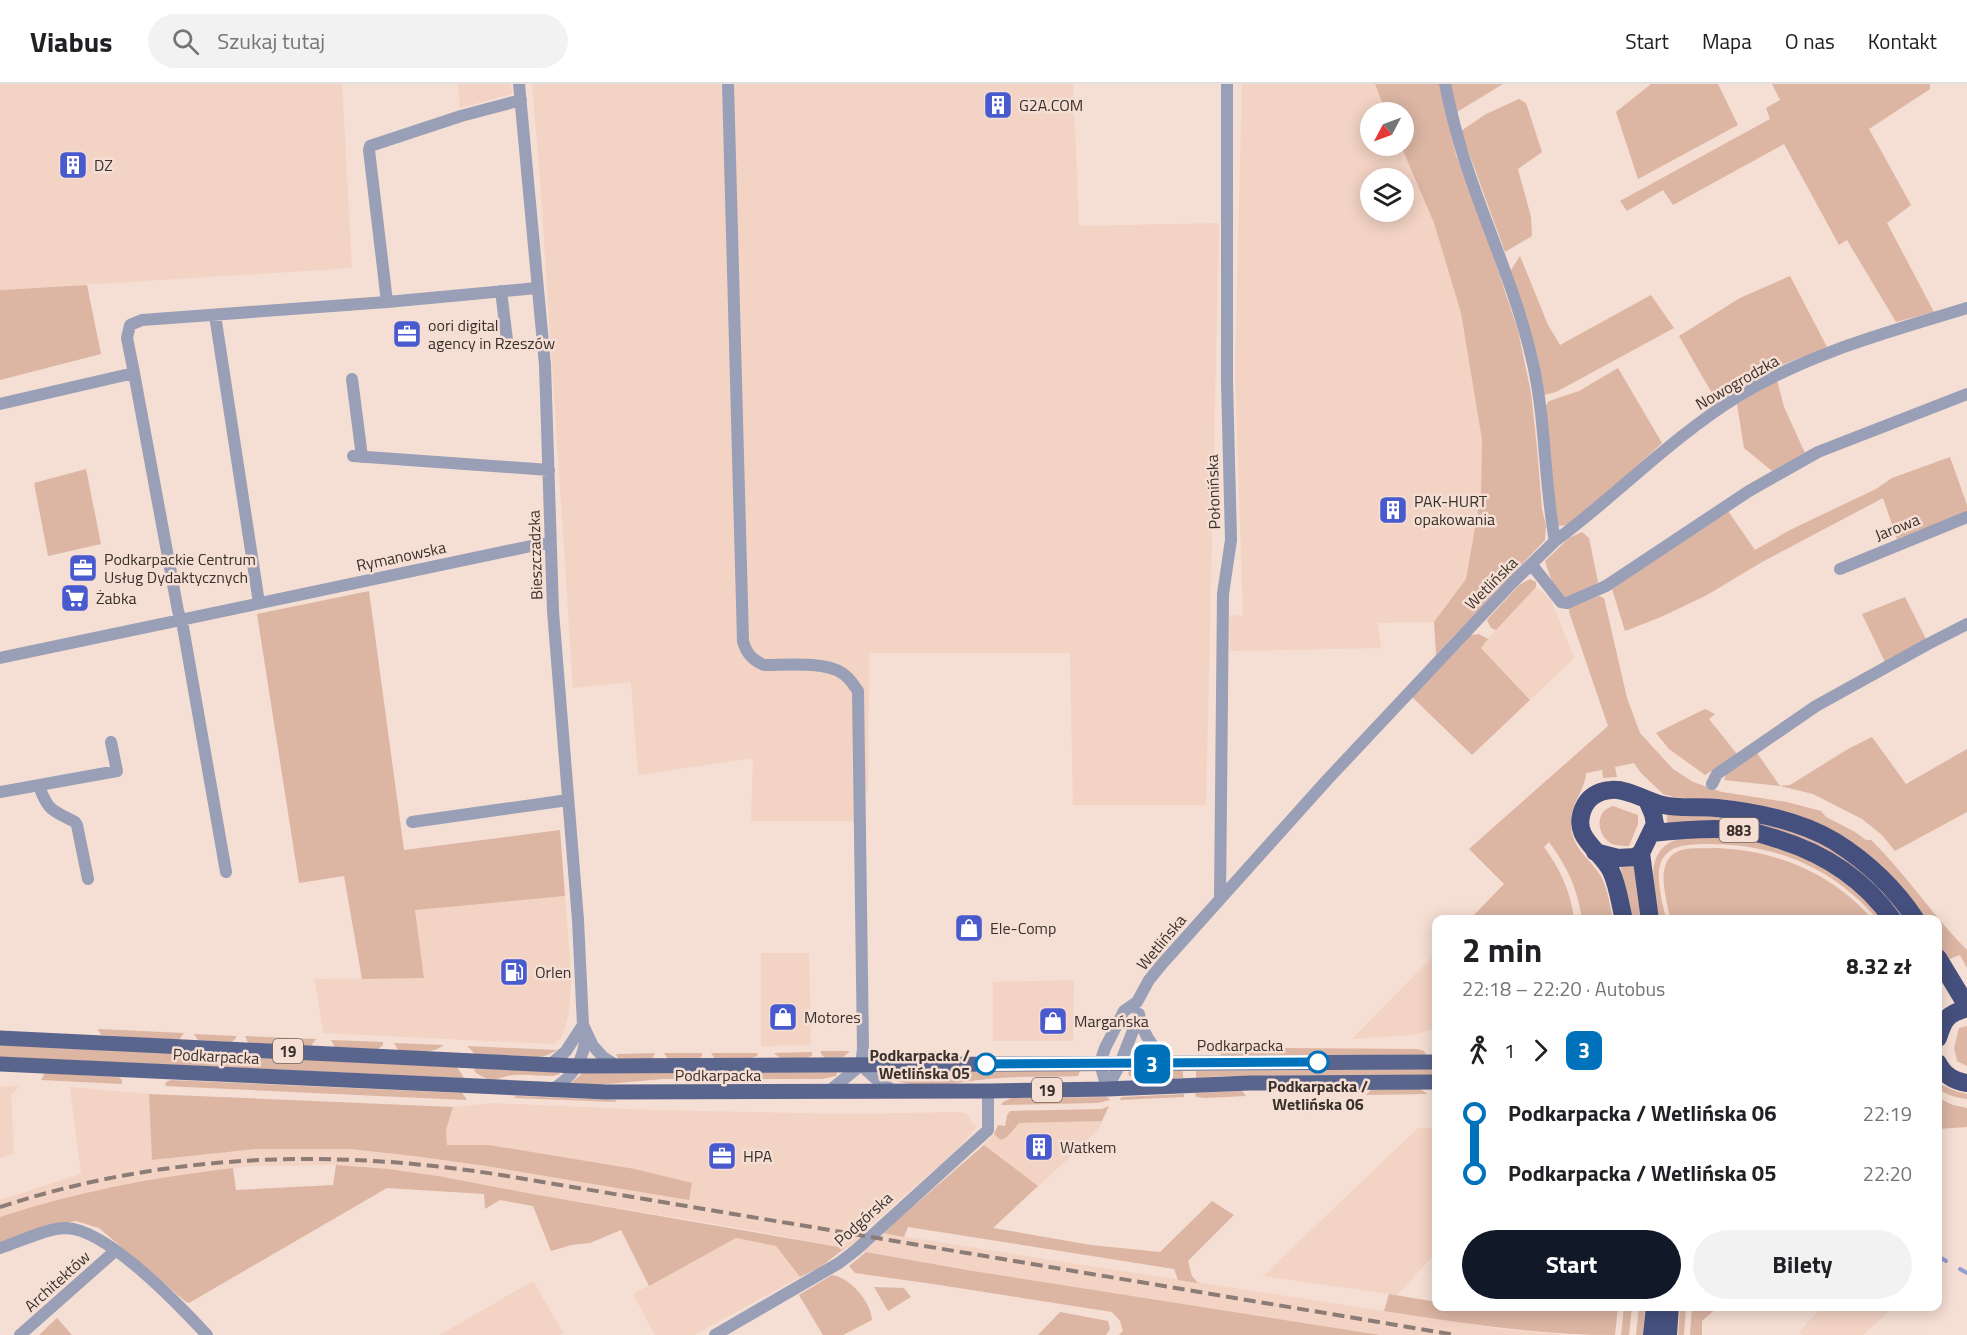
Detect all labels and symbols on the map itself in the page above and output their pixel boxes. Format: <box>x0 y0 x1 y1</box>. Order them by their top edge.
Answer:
building icon: G2A.COM <box>982 89 1014 121</box>
place label: G2A.COM <box>1019 93 1083 117</box>
north arrow <box>1360 102 1414 156</box>
building icon: DZ <box>57 149 89 181</box>
place label: DZ <box>94 153 113 177</box>
place label: oori digital agency in Rzeszów <box>428 313 555 355</box>
office icon: oori digital agency in Rzeszów <box>391 318 423 350</box>
street label: Nowogrodzka <box>1691 348 1783 416</box>
street label: Połonińska <box>1200 454 1226 530</box>
place label: PAK-HURT opakowania <box>1414 489 1495 531</box>
building icon: PAK-HURT opakowania <box>1377 494 1409 526</box>
street label: Jarowa <box>1871 507 1923 547</box>
street label: Bieszczadzka <box>521 510 549 600</box>
street label: Rymanowska <box>354 535 448 577</box>
place label: Podkarpackie Centrum Usług Dydaktycznych <box>104 547 256 589</box>
street label: Wetlińska <box>1459 551 1523 615</box>
office icon: Podkarpackie Centrum Usług Dydaktycznych <box>67 552 99 584</box>
supermarket icon: Żabka <box>59 582 91 614</box>
place label: Żabka <box>96 586 137 610</box>
road number: 883 <box>1720 818 1758 842</box>
street label: Wetlińska <box>1130 909 1192 975</box>
shop icon: Ele-Comp <box>953 912 985 944</box>
place label: Ele-Comp <box>990 916 1056 940</box>
fuel station icon: Orlen <box>498 956 530 988</box>
place label: Orlen <box>535 960 571 984</box>
shop icon: Motores <box>767 1001 799 1033</box>
place label: Motores <box>804 1005 861 1029</box>
shop icon: Margańska <box>1037 1005 1069 1037</box>
place label: Margańska <box>1074 1009 1149 1033</box>
street label: Podkarpacka <box>1197 1033 1283 1057</box>
road number: 19 <box>273 1039 303 1063</box>
street label: Podkarpacka <box>172 1042 260 1070</box>
place label: Podkarpacka / Wetlińska 05 <box>870 1043 970 1085</box>
line badge: 3 <box>1132 1044 1172 1084</box>
marker: Podkarpacka / Wetlińska 06 <box>1307 1051 1329 1073</box>
marker: Podkarpacka / Wetlińska 05 <box>975 1053 997 1075</box>
street label: Podkarpacka <box>675 1063 761 1087</box>
place label: Podkarpacka / Wetlińska 06 <box>1268 1074 1368 1116</box>
road number: 19 <box>1032 1078 1062 1102</box>
building icon: Watkem <box>1023 1131 1055 1163</box>
place label: Watkem <box>1060 1135 1116 1159</box>
office icon: HPA <box>706 1140 738 1172</box>
place label: HPA <box>743 1144 773 1168</box>
street label: Podgórska <box>828 1186 898 1252</box>
street label: Architektów <box>19 1245 95 1317</box>

